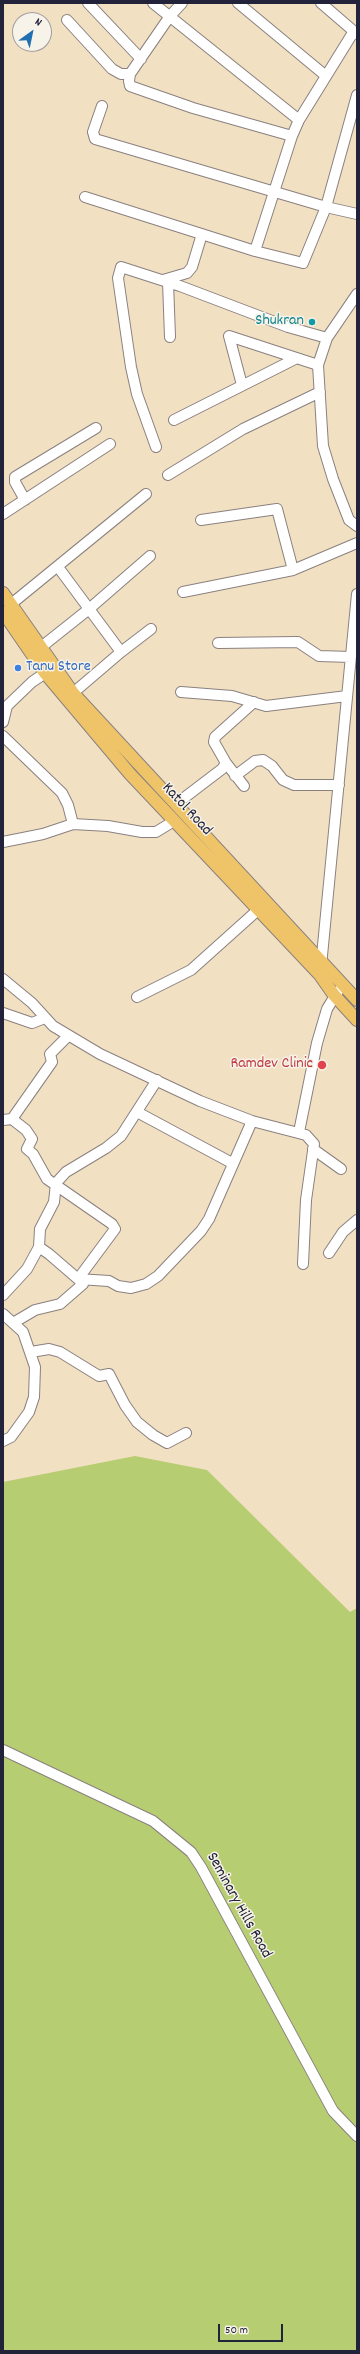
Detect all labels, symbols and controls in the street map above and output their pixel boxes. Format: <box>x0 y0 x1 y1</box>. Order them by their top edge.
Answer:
north arrow <box>12 12 52 52</box>
text: N <box>31 15 45 31</box>
place label: Shukran <box>255 312 304 332</box>
marker: Shukran <box>307 317 317 327</box>
place label: Tanu Store <box>26 658 91 678</box>
marker: Tanu Store <box>13 663 23 673</box>
street label: Katol Road <box>157 780 215 840</box>
place label: Ramdev Clinic <box>230 1055 313 1075</box>
marker: Ramdev Clinic <box>316 1059 328 1071</box>
street label: Seminary Hills Road <box>201 1850 275 1962</box>
scale bar <box>220 2316 285 2342</box>
text: 50 m <box>225 2322 248 2339</box>

